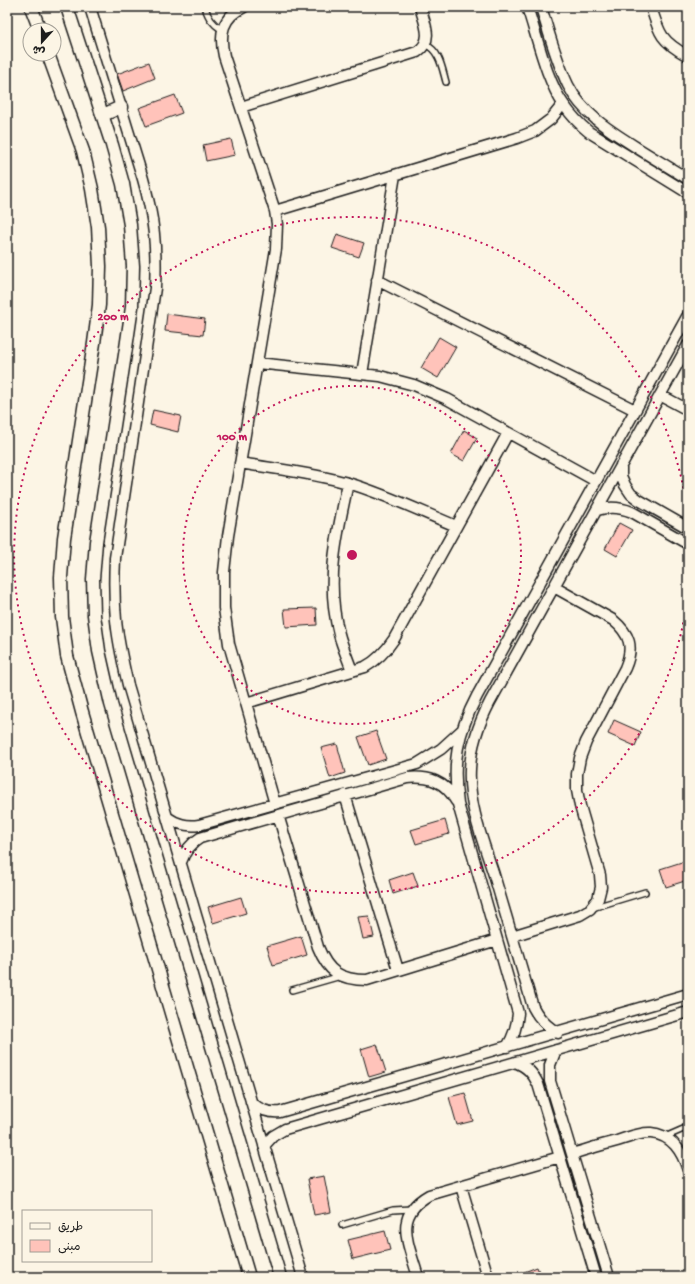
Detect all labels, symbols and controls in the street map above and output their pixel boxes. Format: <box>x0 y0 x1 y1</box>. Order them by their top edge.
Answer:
north arrow <box>22 22 62 62</box>
text: ش <box>31 42 47 57</box>
text: 200 m <box>98 311 129 325</box>
text: 100 m <box>216 431 247 445</box>
centre of rings <box>345 548 359 562</box>
legend <box>22 1210 152 1262</box>
text: طريق <box>58 1221 83 1235</box>
text: مبنى <box>58 1241 81 1255</box>

